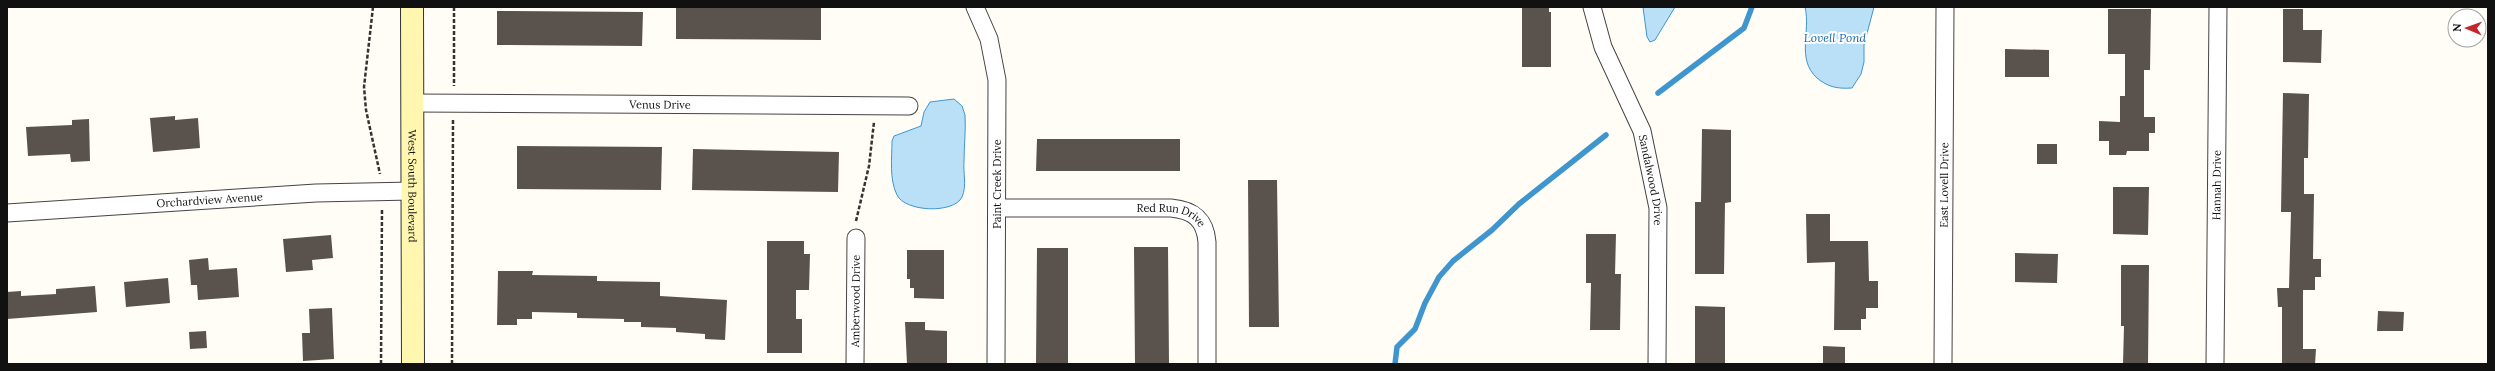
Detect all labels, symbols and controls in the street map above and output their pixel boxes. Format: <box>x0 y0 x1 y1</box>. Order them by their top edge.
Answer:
north arrow <box>2447 8 2487 48</box>
text: N <box>2450 23 2464 32</box>
water label: Lovell Pond <box>1804 30 1867 45</box>
street label: Venus Drive <box>628 97 691 112</box>
street label: West South Boulevard <box>405 129 420 243</box>
street label: Sandalwood Drive <box>1636 133 1665 226</box>
street label: Paint Creek Drive <box>990 139 1004 229</box>
street label: East Lovell Drive <box>1937 142 1951 228</box>
street label: Hannah Drive <box>2209 150 2224 220</box>
street label: Orchardview Avenue <box>156 189 263 210</box>
street label: Red Run Drive <box>1137 201 1209 229</box>
street label: Amberwood Drive <box>848 255 863 348</box>

